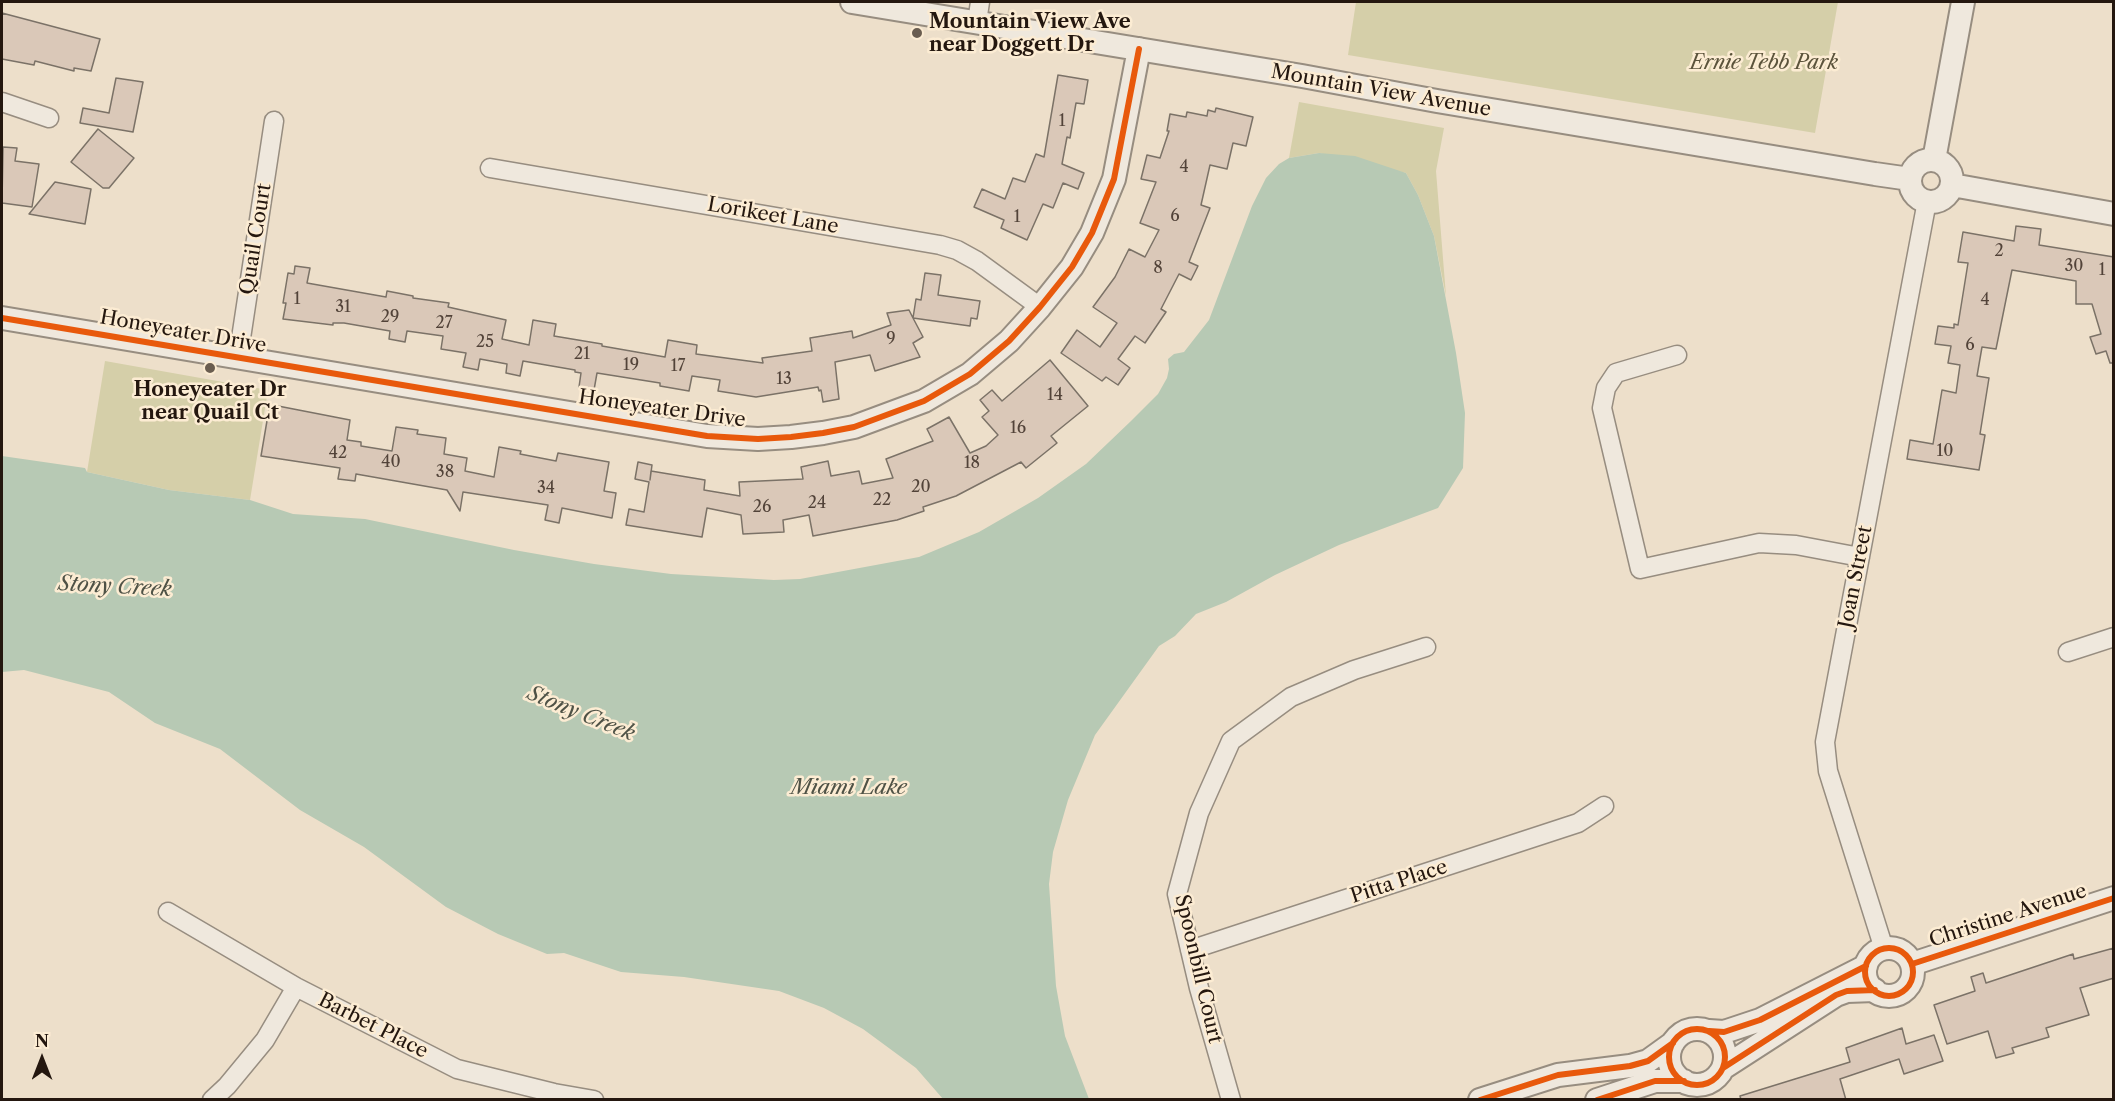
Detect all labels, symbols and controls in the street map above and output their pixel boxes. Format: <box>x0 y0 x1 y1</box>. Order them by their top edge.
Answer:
place label: Mountain View Ave near Doggett Dr <box>929 10 1131 57</box>
marker: Mountain View Ave near Doggett Dr <box>910 26 924 40</box>
park label: Ernie Tebb Park <box>1690 51 1838 75</box>
street label: Mountain View Avenue <box>1269 60 1493 122</box>
house number: 1 <box>1059 111 1065 131</box>
house number: 4 <box>1179 157 1189 177</box>
street label: Quail Court <box>235 182 277 296</box>
street label: Lorikeet Lane <box>706 193 840 239</box>
house number: 6 <box>1170 206 1180 226</box>
house number: 1 <box>1014 207 1020 227</box>
house number: 2 <box>1994 241 2004 261</box>
house number: 30 <box>2065 256 2083 276</box>
house number: 8 <box>1153 258 1163 278</box>
house number: 1 <box>2099 260 2105 280</box>
house number: 1 <box>294 289 300 309</box>
house number: 4 <box>1980 290 1990 310</box>
house number: 31 <box>335 297 351 317</box>
street label: Honeyeater Drive <box>98 306 268 358</box>
house number: 29 <box>381 307 399 327</box>
house number: 27 <box>435 313 453 333</box>
house number: 9 <box>886 329 896 349</box>
house number: 25 <box>476 332 494 352</box>
house number: 6 <box>1965 335 1975 355</box>
house number: 21 <box>574 344 590 364</box>
house number: 19 <box>623 355 639 375</box>
house number: 17 <box>671 356 685 376</box>
marker: Honeyeater Dr near Quail Ct <box>203 361 217 375</box>
house number: 13 <box>776 369 792 389</box>
place label: Honeyeater Dr near Quail Ct <box>133 378 287 425</box>
street label: Honeyeater Drive <box>577 385 747 433</box>
house number: 14 <box>1047 385 1063 405</box>
house number: 16 <box>1010 418 1026 438</box>
house number: 10 <box>1937 441 1953 461</box>
house number: 42 <box>329 443 347 463</box>
house number: 40 <box>381 452 401 472</box>
house number: 18 <box>964 453 980 473</box>
house number: 38 <box>436 462 454 482</box>
house number: 20 <box>911 477 931 497</box>
house number: 34 <box>537 478 555 498</box>
house number: 22 <box>873 490 891 510</box>
house number: 24 <box>808 493 826 513</box>
house number: 26 <box>753 497 771 517</box>
street label: Joan Street <box>1834 524 1878 630</box>
water label: Stony Creek <box>58 571 172 603</box>
water label: Stony Creek <box>524 681 638 747</box>
water label: Miami Lake <box>791 775 907 801</box>
street label: Pitta Place <box>1347 855 1451 909</box>
street label: Christine Avenue <box>1926 879 2090 953</box>
street label: Spoonbill Court <box>1169 892 1227 1046</box>
street label: Barbet Place <box>314 988 432 1064</box>
north arrow <box>12 1029 72 1089</box>
text: N <box>35 1031 49 1051</box>

